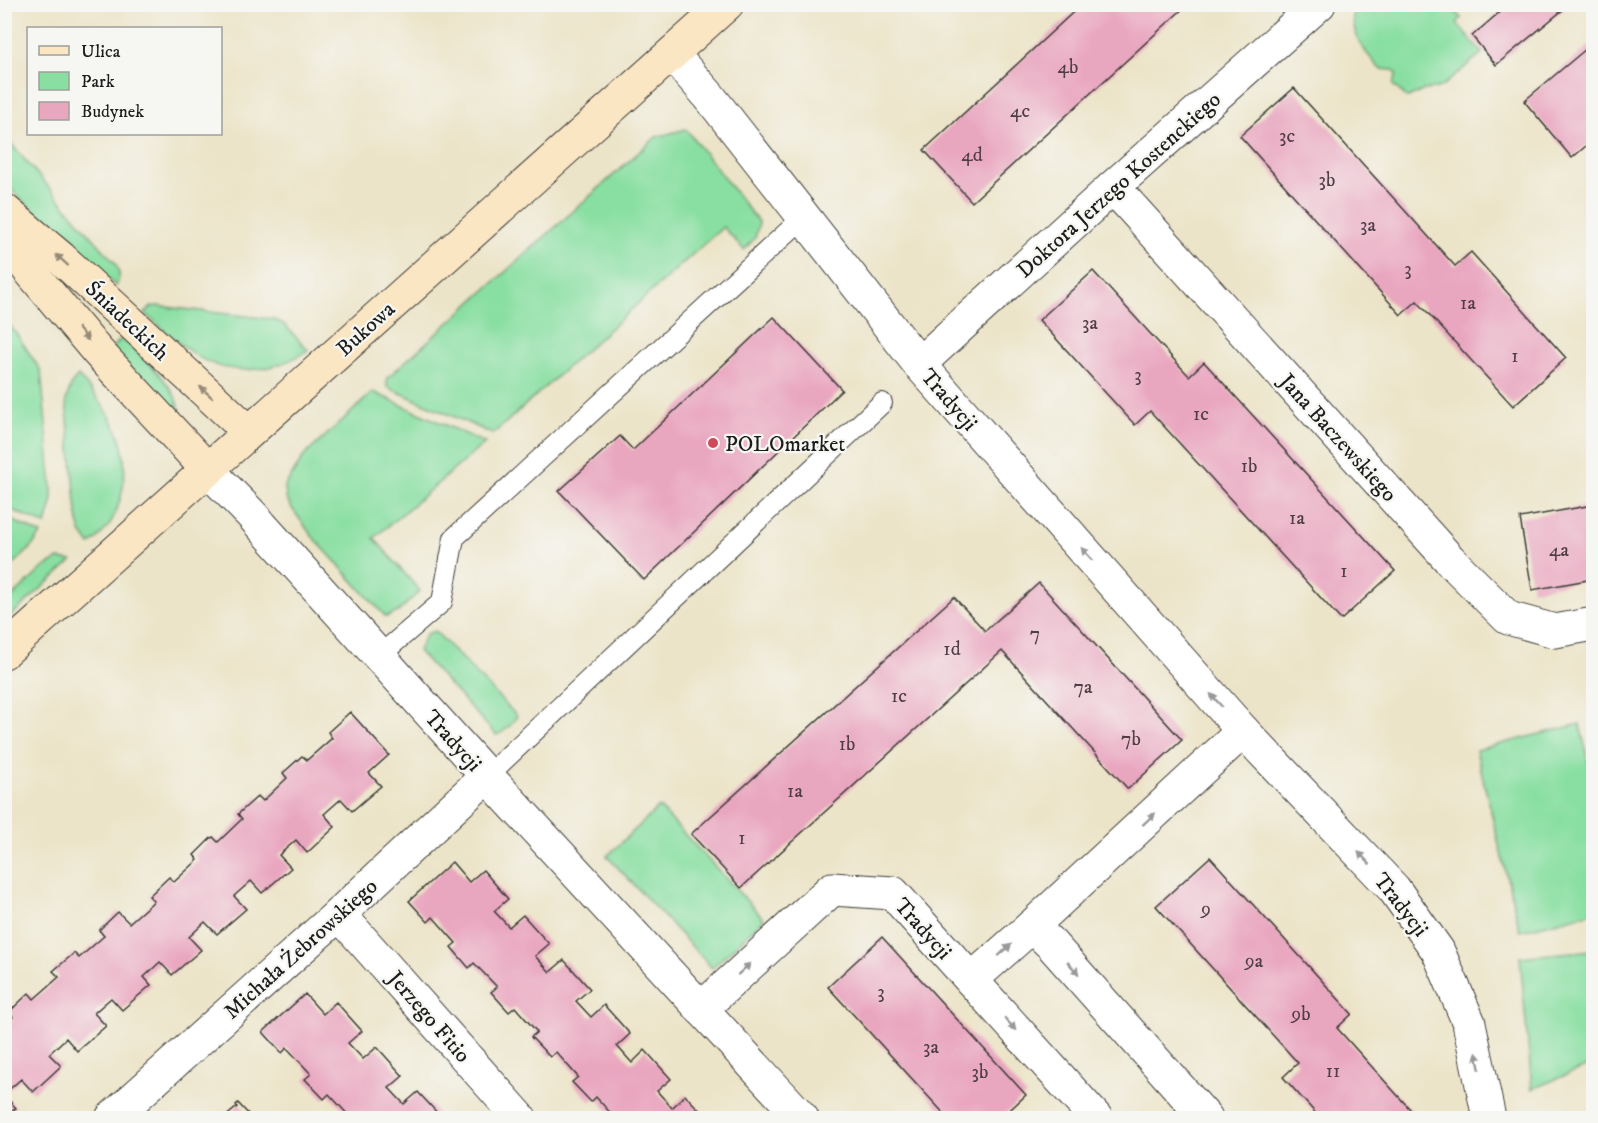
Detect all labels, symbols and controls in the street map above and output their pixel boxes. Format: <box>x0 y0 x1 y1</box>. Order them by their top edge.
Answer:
legend <box>27 27 222 135</box>
text: Ulica <box>81 41 121 63</box>
house number: 4b <box>1058 55 1078 80</box>
text: Park <box>81 71 115 93</box>
street label: Doktora Jerzego Kostenckiego <box>1011 86 1227 284</box>
house number: 4c <box>1010 99 1030 124</box>
text: Budynek <box>81 101 144 123</box>
house number: 3c <box>1279 124 1295 149</box>
house number: 4d <box>961 143 983 168</box>
house number: 3b <box>1319 168 1335 193</box>
house number: 3a <box>1360 213 1376 238</box>
one-way arrow <box>55 254 70 267</box>
house number: 3 <box>1404 257 1412 282</box>
street label: Śniadeckich <box>79 275 176 367</box>
house number: 1a <box>1460 291 1476 316</box>
street label: Bukowa <box>331 295 401 362</box>
house number: 3a <box>1082 311 1098 336</box>
one-way arrow <box>76 326 88 341</box>
house number: 1 <box>1511 344 1519 369</box>
street label: Tradycji <box>915 363 983 437</box>
house number: 3 <box>1134 363 1142 388</box>
street label: Jana Baczewskiego <box>1272 367 1402 508</box>
one-way arrow <box>199 386 214 399</box>
house number: 1c <box>1193 402 1209 427</box>
place label: POLOmarket <box>725 431 845 458</box>
marker: POLOmarket <box>706 436 720 450</box>
house number: 1b <box>1241 454 1257 479</box>
house number: 1a <box>1289 506 1305 531</box>
house number: 4a <box>1549 538 1570 563</box>
one-way arrow <box>1081 547 1094 562</box>
house number: 1 <box>1340 559 1348 584</box>
house number: 7 <box>1030 622 1040 647</box>
house number: 1d <box>943 637 961 662</box>
house number: 7a <box>1073 675 1093 700</box>
house number: 1c <box>891 684 907 709</box>
one-way arrow <box>1209 693 1223 708</box>
street label: Tradycji <box>418 705 487 777</box>
house number: 7b <box>1121 727 1141 752</box>
house number: 1b <box>839 732 855 757</box>
house number: 1a <box>787 779 803 804</box>
one-way arrow <box>1141 812 1155 826</box>
house number: 1 <box>738 826 746 851</box>
one-way arrow <box>1357 850 1371 865</box>
street label: Tradycji <box>1368 868 1434 942</box>
street label: Michała Żebrowskiego <box>219 873 383 1025</box>
street label: Tradycji <box>888 893 957 965</box>
house number: 9 <box>1200 897 1211 922</box>
one-way arrow <box>997 944 1012 957</box>
house number: 9a <box>1244 949 1264 974</box>
one-way arrow <box>1066 961 1080 976</box>
one-way arrow <box>737 963 751 977</box>
street label: Jerzego Fitio <box>380 964 476 1068</box>
house number: 3 <box>877 980 885 1005</box>
house number: 9b <box>1290 1002 1311 1027</box>
one-way arrow <box>1003 1016 1017 1031</box>
house number: 3a <box>923 1035 939 1060</box>
one-way arrow <box>1473 1051 1482 1070</box>
house number: 11 <box>1326 1059 1340 1084</box>
house number: 3b <box>972 1060 988 1085</box>

